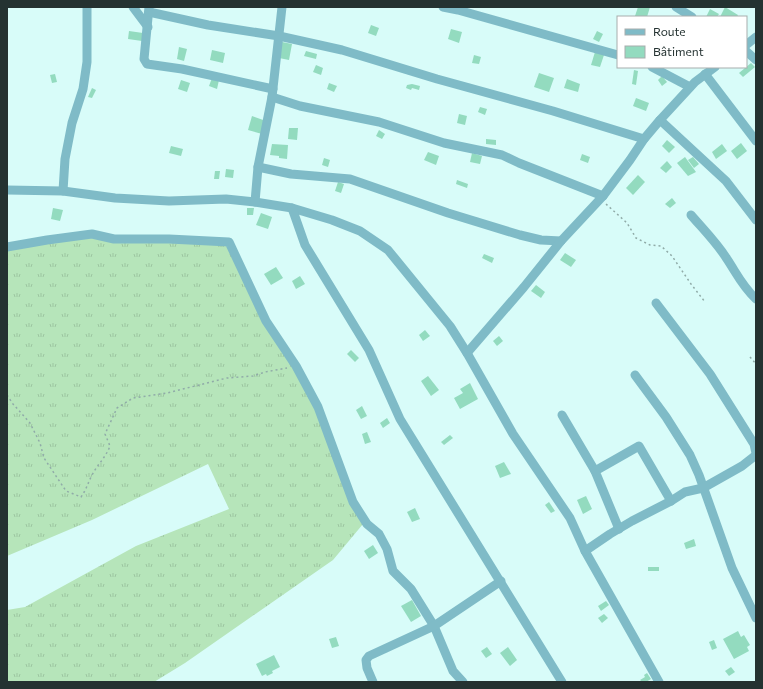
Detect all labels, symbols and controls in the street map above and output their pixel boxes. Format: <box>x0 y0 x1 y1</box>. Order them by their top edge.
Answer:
legend <box>617 16 747 68</box>
text: Route <box>653 24 686 38</box>
text: Bâtiment <box>653 44 704 58</box>

